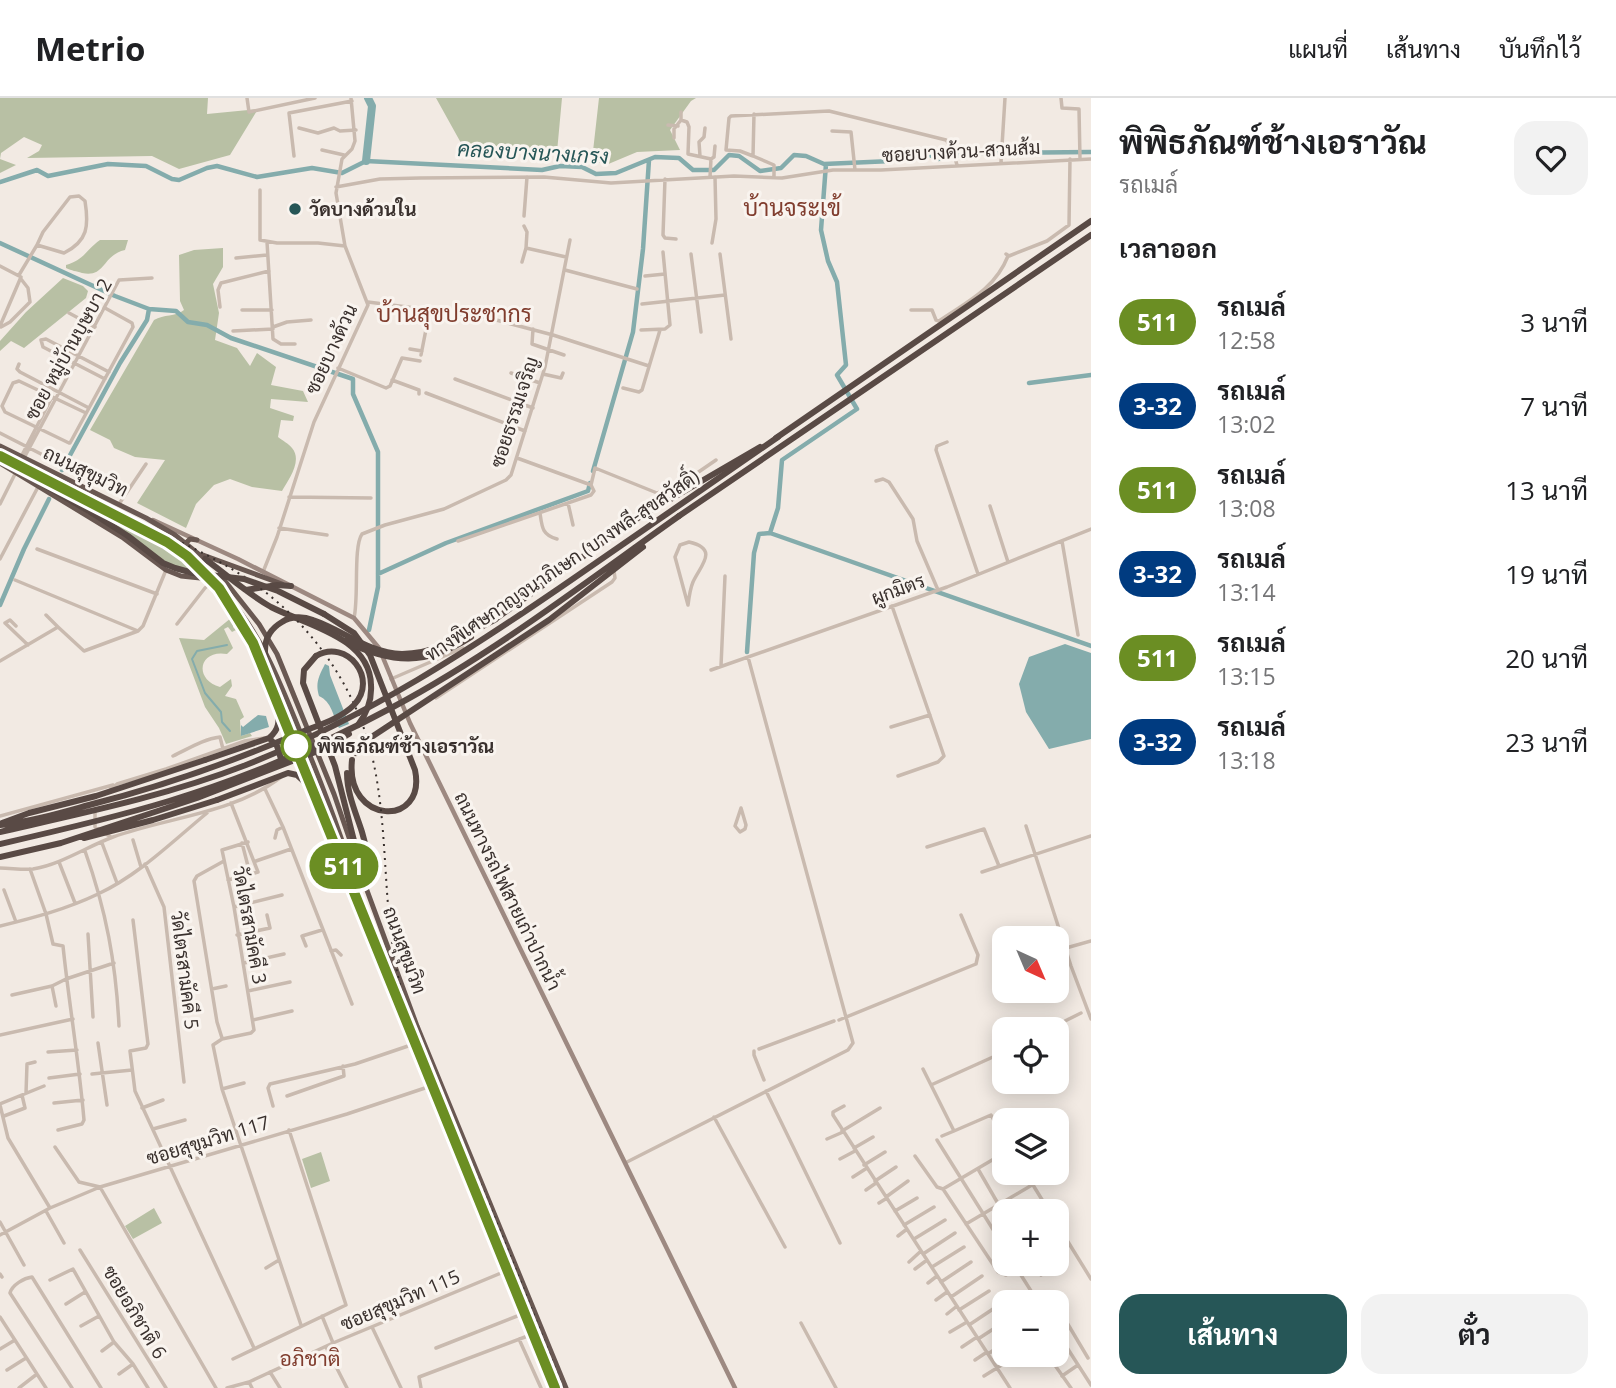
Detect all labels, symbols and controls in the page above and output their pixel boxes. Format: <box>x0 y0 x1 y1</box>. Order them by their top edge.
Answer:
text: Metrio <box>35 26 145 71</box>
text: แผนที่ <box>1288 32 1348 65</box>
text: เส้นทาง <box>1386 32 1461 65</box>
text: บันทึกไว้ <box>1499 32 1581 65</box>
text: พิพิธภัณฑ์ช้างเอราวัณ <box>1119 119 1427 164</box>
button: heart <box>1514 121 1588 195</box>
water label: คลองบางนางเกรง <box>457 134 609 170</box>
street label: ซอยบางด้วน-สวนส้ม <box>881 134 1041 168</box>
text: รถเมล์ <box>1119 168 1178 200</box>
district label: บ้านจระเข้ <box>743 191 842 223</box>
place label: วัดบางด้วนใน <box>309 196 417 222</box>
marker: วัดบางด้วนใน <box>287 201 303 217</box>
text: เวลาออก <box>1119 230 1217 266</box>
street label: ซอย หมู่บ้านบุษบา 2 <box>18 273 119 425</box>
text: รถเมล์ <box>1217 288 1286 324</box>
district label: บ้านสุขประชากร <box>376 297 532 330</box>
street label: ซอยบางด้วน <box>299 300 363 398</box>
text: 3 นาที <box>1520 304 1588 340</box>
text: 511 <box>1137 305 1178 338</box>
text: 12:58 <box>1217 324 1276 356</box>
street label: ซอยธรรมเจริญ <box>484 353 544 471</box>
text: รถเมล์ <box>1217 372 1286 408</box>
text: 7 นาที <box>1520 388 1588 424</box>
text: 3-32 <box>1133 389 1182 422</box>
text: 13:02 <box>1217 408 1276 440</box>
street label: ถนนสุขุมวิท <box>39 439 133 503</box>
text: รถเมล์ <box>1217 456 1286 492</box>
street label: ทางพิเศษกาญจนาภิเษก (บางพลี-สุขสวัสดิ์) <box>417 459 704 667</box>
text: 13 นาที <box>1505 472 1588 508</box>
text: 511 <box>1137 473 1178 506</box>
text: 13:08 <box>1217 492 1276 524</box>
text: รถเมล์ <box>1217 540 1286 576</box>
text: 19 นาที <box>1505 556 1588 592</box>
text: 3-32 <box>1133 557 1182 590</box>
street label: ผูกมิตร <box>868 567 929 612</box>
text: 13:14 <box>1217 576 1276 608</box>
text: รถเมล์ <box>1217 624 1286 660</box>
text: 20 นาที <box>1505 640 1588 676</box>
text: 511 <box>1137 641 1178 674</box>
text: 13:15 <box>1217 660 1276 692</box>
text: รถเมล์ <box>1217 708 1286 744</box>
text: 23 นาที <box>1505 724 1588 760</box>
text: 3-32 <box>1133 725 1182 758</box>
marker: พิพิธภัณฑ์ช้างเอราวัณ <box>281 731 311 761</box>
place label: พิพิธภัณฑ์ช้างเอราวัณ <box>317 733 494 759</box>
text: 13:18 <box>1217 744 1276 776</box>
street label: ถนนทางรถไฟสายเก่าปากน้ำ <box>449 786 569 995</box>
line badge: 511 <box>304 843 384 889</box>
text: 511 <box>323 849 365 882</box>
street label: วัดไตรสามัคคี 3 <box>227 864 273 986</box>
street label: ถนนสุขุมวิท <box>377 903 433 997</box>
street label: วัดไตรสามัคคี 5 <box>165 909 205 1031</box>
north arrow <box>992 926 1069 1003</box>
map controls <box>992 926 1069 1367</box>
button: locate <box>992 1017 1069 1094</box>
button: layers <box>992 1108 1069 1185</box>
street label: ซอยสุขุมวิท 117 <box>143 1109 273 1171</box>
button: + <box>992 1199 1069 1276</box>
street label: ซอยอภิชาติ 6 <box>97 1260 173 1364</box>
street label: ซอยสุขุมวิท 115 <box>336 1263 464 1337</box>
button: − <box>992 1290 1069 1367</box>
button: เส้นทาง <box>1119 1294 1347 1374</box>
button: ตั๋ว <box>1361 1294 1588 1374</box>
district label: อภิชาติ <box>280 1344 340 1372</box>

